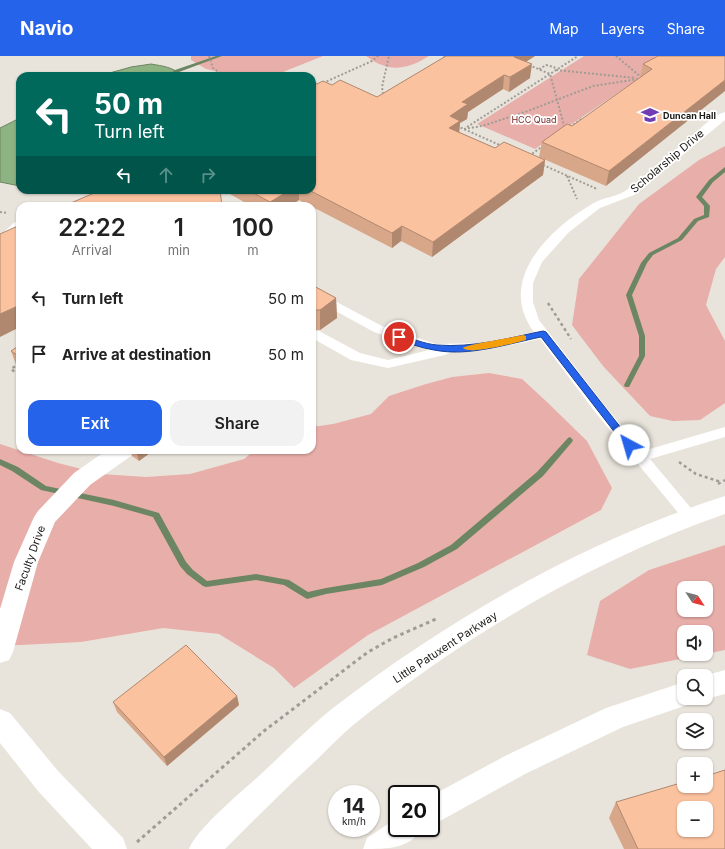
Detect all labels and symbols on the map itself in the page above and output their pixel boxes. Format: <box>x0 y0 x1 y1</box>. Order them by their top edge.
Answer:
school or university icon: Duncan Hall <box>640 105 660 125</box>
place label: Duncan Hall <box>663 110 716 121</box>
park label: HCC Quad <box>511 114 557 125</box>
street label: Scholarship Drive <box>627 126 707 196</box>
pin <box>382 320 416 354</box>
position arrow <box>608 424 650 466</box>
street label: Faculty Drive <box>12 523 48 593</box>
north arrow <box>677 581 713 617</box>
street label: Little Patuxent Parkway <box>390 608 500 686</box>
speed limit sign: 20 <box>388 785 440 837</box>

